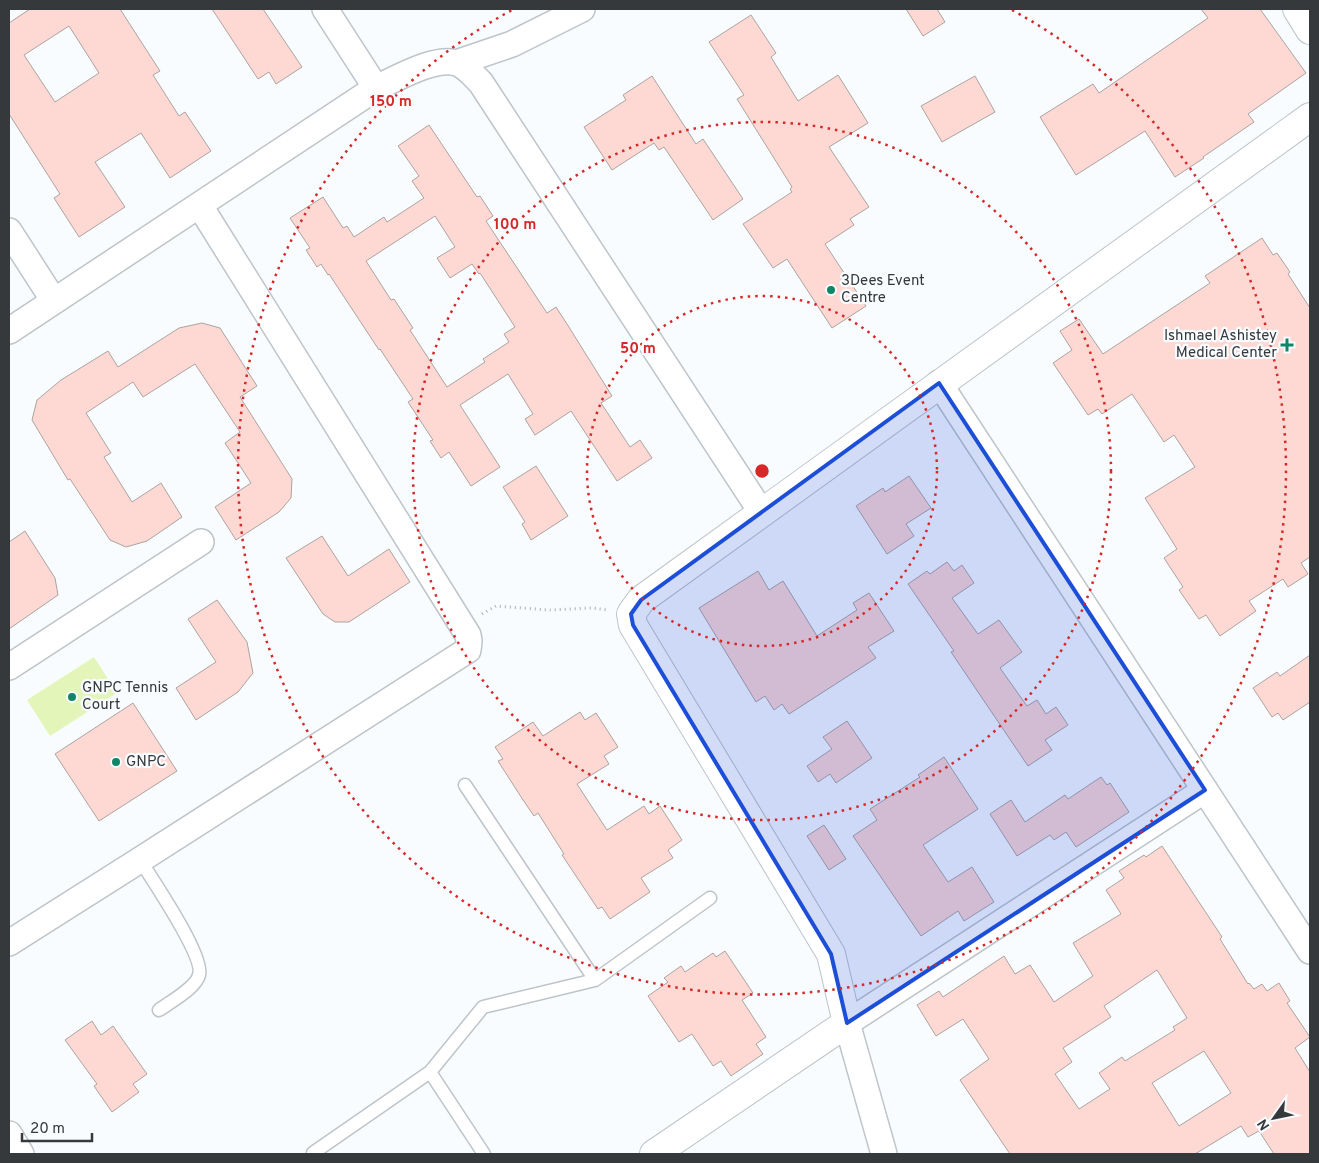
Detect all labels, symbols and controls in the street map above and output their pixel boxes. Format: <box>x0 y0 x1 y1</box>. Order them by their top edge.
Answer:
text: 150 m <box>370 93 412 112</box>
text: 100 m <box>494 216 536 235</box>
place label: 3Dees Event Centre <box>841 272 925 308</box>
marker: 3Dees Event Centre <box>825 284 837 296</box>
place label: Ishmael Ashistey Medical Center <box>1164 327 1277 363</box>
marker: Ishmael Ashistey Medical Center <box>1281 339 1293 351</box>
text: 50 m <box>620 340 656 359</box>
centre of rings <box>753 462 771 480</box>
place label: GNPC Tennis Court <box>82 679 168 715</box>
marker: GNPC Tennis Court <box>66 691 78 703</box>
place label: GNPC <box>126 753 166 772</box>
marker: GNPC <box>110 756 122 768</box>
north arrow <box>1249 1093 1299 1143</box>
scale bar <box>22 1110 92 1142</box>
text: N <box>1254 1115 1274 1133</box>
text: 20 m <box>30 1120 65 1139</box>

